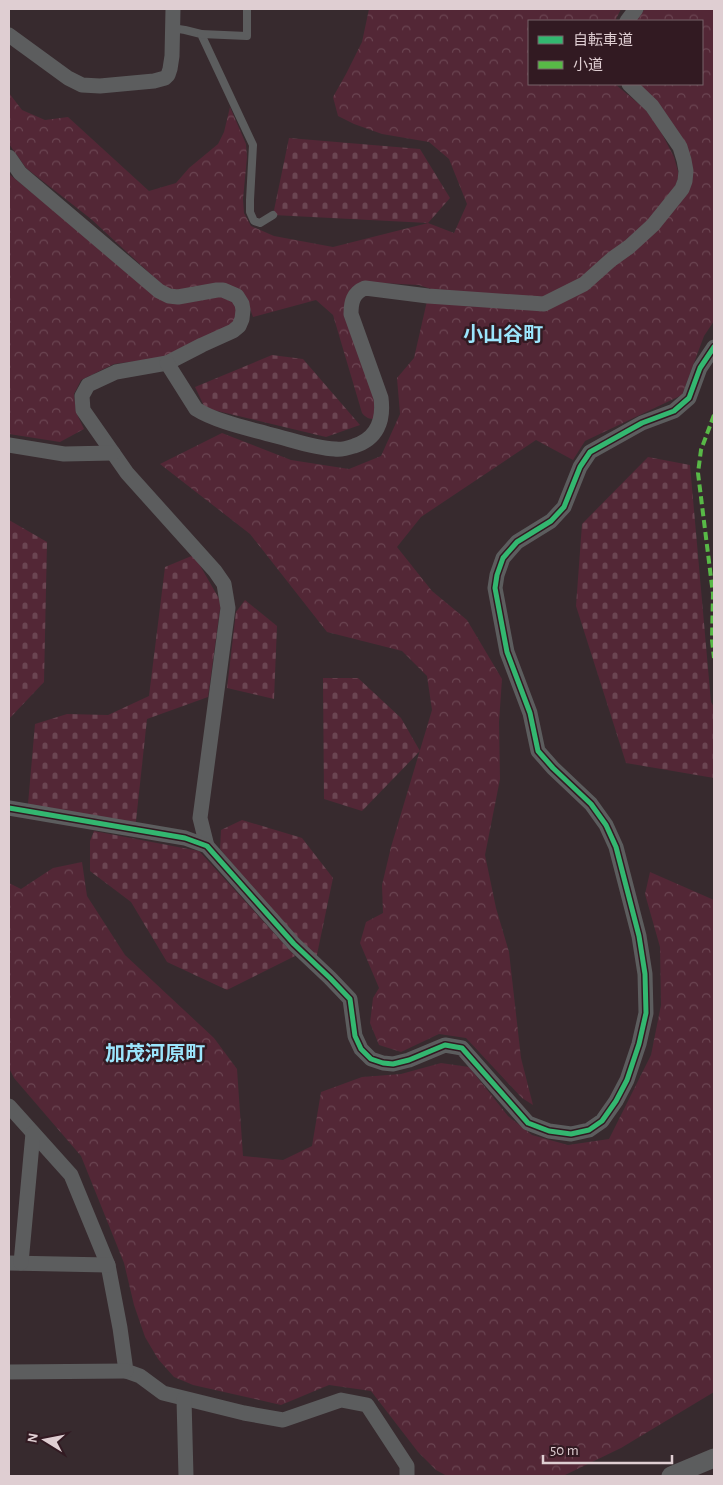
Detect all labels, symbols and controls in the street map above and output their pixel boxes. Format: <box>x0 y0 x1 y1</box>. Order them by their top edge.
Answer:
legend <box>528 20 703 85</box>
text: 自転車道 <box>573 32 633 48</box>
text: 小道 <box>573 57 603 73</box>
district label: 小山谷町 <box>463 324 543 345</box>
district label: 加茂河原町 <box>105 1043 205 1064</box>
north arrow <box>20 1415 70 1465</box>
text: N <box>25 1432 41 1444</box>
scale bar <box>543 1432 672 1464</box>
text: 50 m <box>550 1443 579 1458</box>

